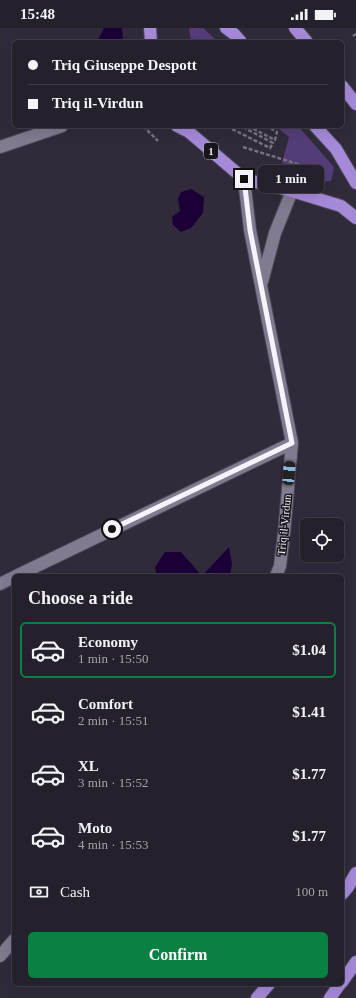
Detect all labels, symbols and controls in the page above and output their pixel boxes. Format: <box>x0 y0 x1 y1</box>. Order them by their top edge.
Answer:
text: 15:48 <box>20 6 55 22</box>
text: Triq Giuseppe Despott <box>52 57 197 73</box>
text: Triq il-Virdun <box>52 95 143 111</box>
road number: 1 <box>204 143 218 159</box>
callout: 1 min <box>258 165 324 193</box>
route end <box>235 170 253 188</box>
text: 1 min <box>275 171 307 186</box>
car <box>282 461 296 485</box>
street label: Triq il-Virdun <box>275 493 293 556</box>
map controls <box>300 518 344 562</box>
button: locate <box>300 518 344 562</box>
route start <box>103 520 121 538</box>
text: Choose a ride <box>28 588 133 608</box>
icon: car <box>30 632 66 668</box>
text: Economy <box>78 634 138 650</box>
text: $1.04 <box>292 642 326 658</box>
text: 1 min · 15:50 <box>78 651 148 666</box>
icon: car <box>30 694 66 730</box>
text: Comfort <box>78 696 133 712</box>
text: $1.41 <box>292 704 326 720</box>
text: 2 min · 15:51 <box>78 713 148 728</box>
icon: car <box>30 756 66 792</box>
text: XL <box>78 758 99 774</box>
text: $1.77 <box>292 766 326 782</box>
text: 3 min · 15:52 <box>78 775 148 790</box>
icon: car <box>30 818 66 854</box>
text: Moto <box>78 820 112 836</box>
text: $1.77 <box>292 828 326 844</box>
text: 4 min · 15:53 <box>78 837 148 852</box>
icon: cash <box>28 881 50 903</box>
text: Cash <box>60 884 90 900</box>
text: 100 m <box>295 884 328 899</box>
button: Confirm <box>28 932 328 978</box>

